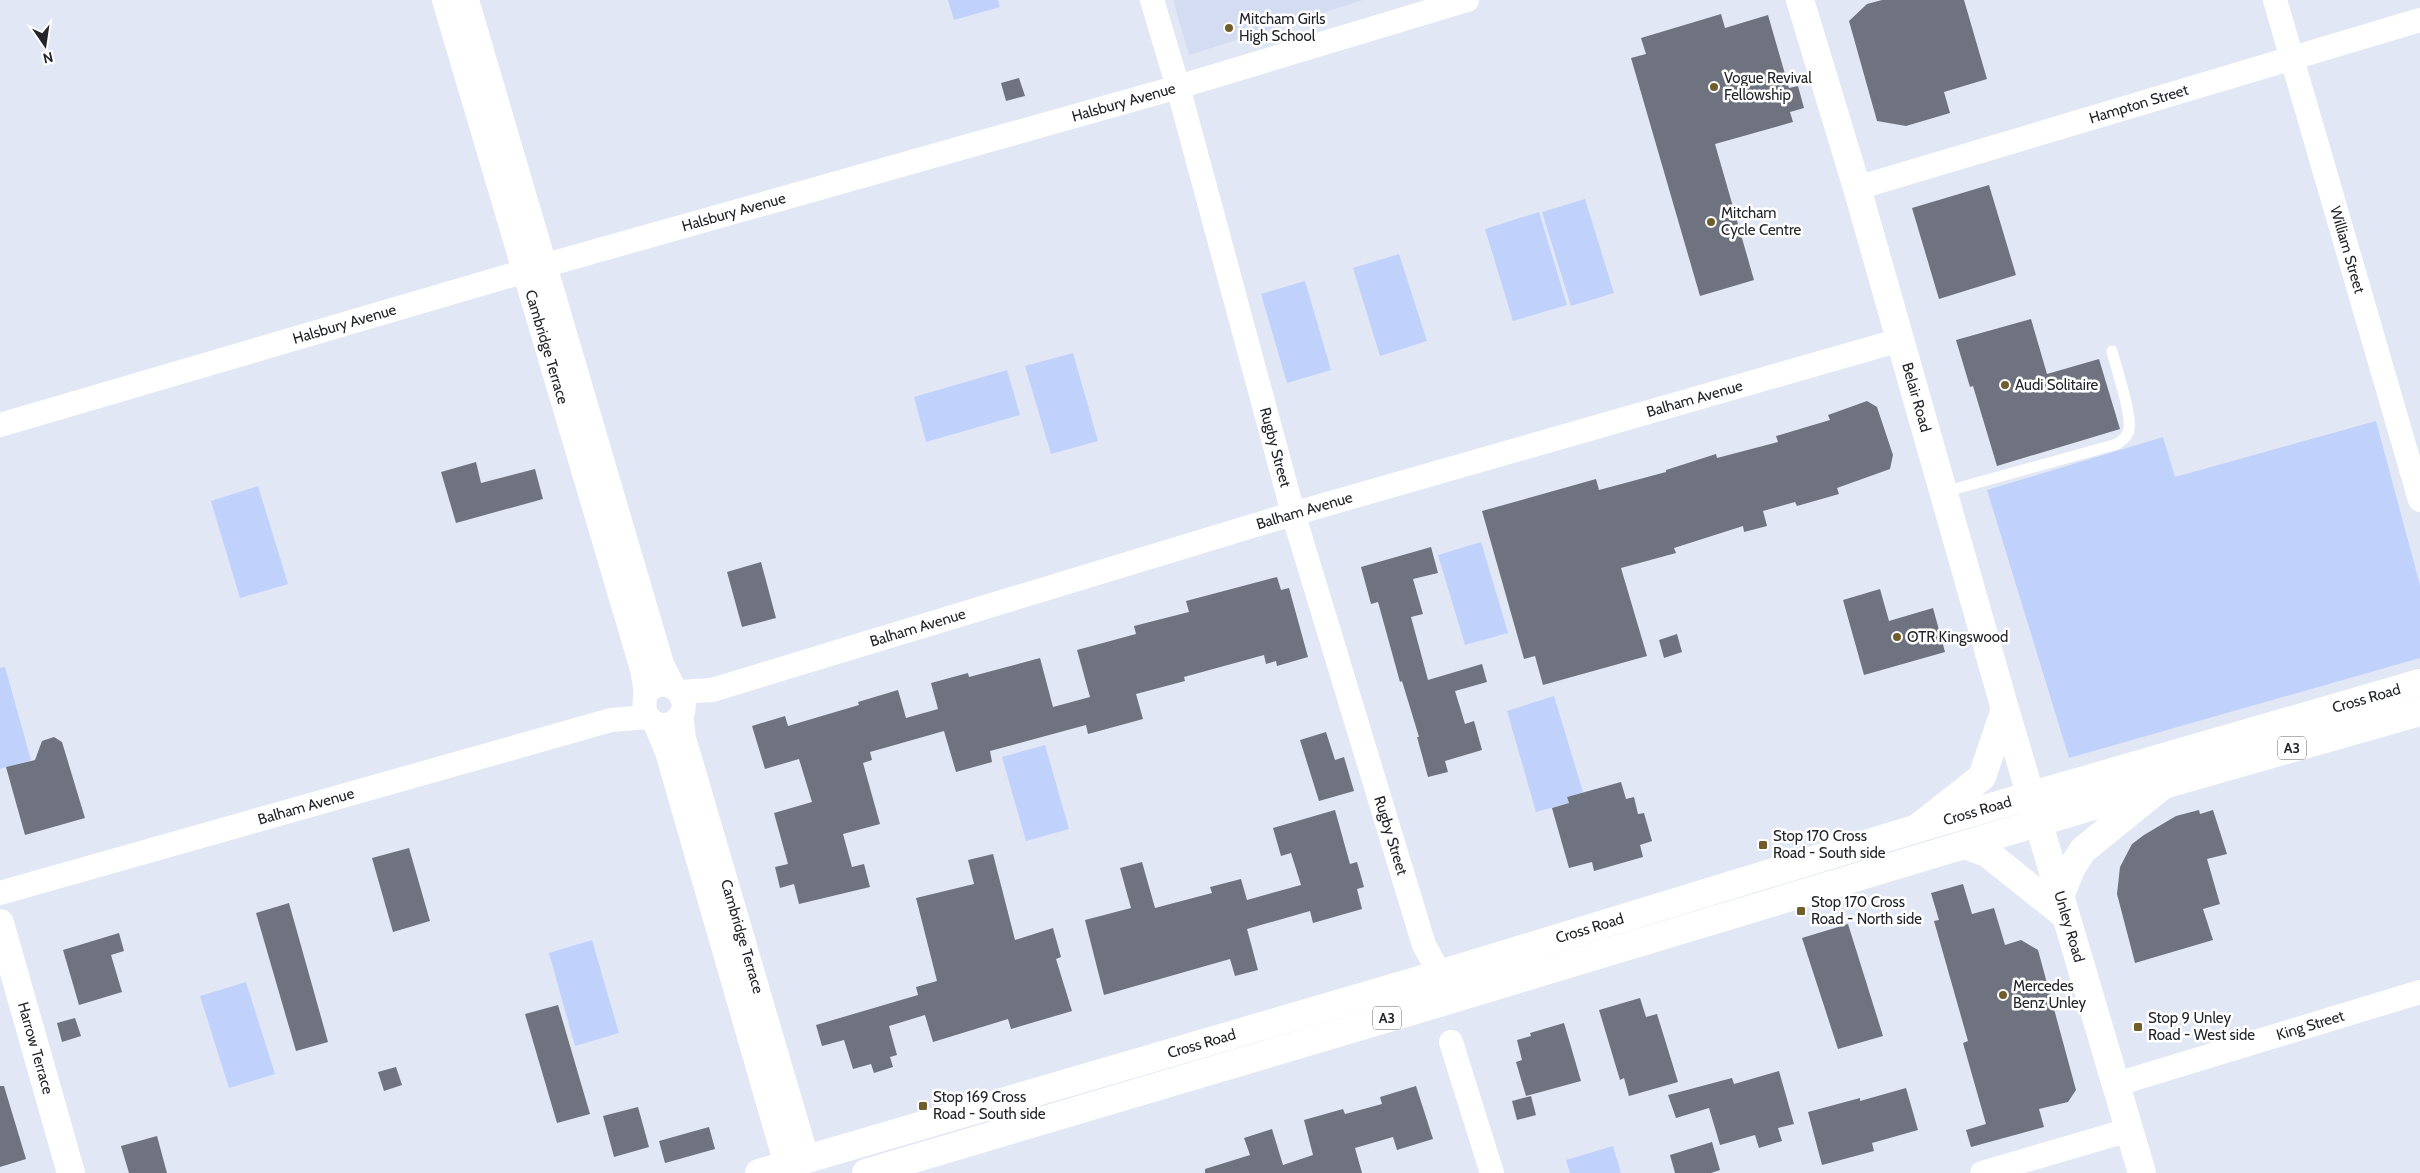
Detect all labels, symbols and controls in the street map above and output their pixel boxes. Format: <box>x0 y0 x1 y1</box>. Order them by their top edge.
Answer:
place label: Mitcham Girls High School <box>1239 10 1326 45</box>
north arrow <box>20 20 70 70</box>
marker: Mitcham Girls High School <box>1223 22 1235 34</box>
text: N <box>41 48 55 68</box>
place label: Vogue Revival Fellowship <box>1724 69 1812 104</box>
street label: Halsbury Avenue <box>1070 79 1178 125</box>
marker: Vogue Revival Fellowship <box>1708 81 1720 93</box>
street label: Hampton Street <box>2087 81 2190 127</box>
street label: Halsbury Avenue <box>680 189 788 235</box>
place label: Mitcham Cycle Centre <box>1721 204 1801 239</box>
street label: William Street <box>2326 204 2369 295</box>
marker: Mitcham Cycle Centre <box>1705 216 1717 228</box>
street label: Cambridge Terrace <box>521 288 572 407</box>
street label: Halsbury Avenue <box>291 300 399 348</box>
street label: Belair Road <box>1898 361 1935 434</box>
street label: Balham Avenue <box>1645 376 1745 421</box>
place label: Audi Solitaire <box>2015 376 2099 394</box>
marker: Audi Solitaire <box>1999 379 2011 391</box>
street label: Rugby Street <box>1256 405 1295 489</box>
street label: Balham Avenue <box>1254 488 1355 533</box>
street label: Balham Avenue <box>868 604 968 651</box>
place label: OTR Kingswood <box>1907 628 2008 646</box>
marker: OTR Kingswood <box>1891 631 1903 643</box>
street label: Cross Road <box>2330 680 2403 717</box>
road number: A3 <box>2278 736 2306 760</box>
street label: Balham Avenue <box>256 784 356 829</box>
street label: Cross Road <box>1941 793 2014 829</box>
street label: Rugby Street <box>1370 794 1411 877</box>
place label: Stop 170 Cross Road - South side <box>1773 827 1886 862</box>
marker: Stop 170 Cross Road - South side <box>1757 839 1769 851</box>
street label: Cambridge Terrace <box>717 877 767 996</box>
street label: Unley Road <box>2050 889 2088 964</box>
place label: Stop 170 Cross Road - North side <box>1811 893 1922 928</box>
marker: Stop 170 Cross Road - North side <box>1795 905 1807 917</box>
street label: Cross Road <box>1553 909 1626 947</box>
place label: Mercedes Benz Unley <box>2013 977 2087 1012</box>
marker: Mercedes Benz Unley <box>1997 989 2009 1001</box>
street label: Harrow Terrace <box>14 1000 57 1096</box>
road number: A3 <box>1373 1006 1401 1030</box>
street label: King Street <box>2274 1007 2346 1044</box>
place label: Stop 9 Unley Road - West side <box>2148 1009 2255 1044</box>
marker: Stop 9 Unley Road - West side <box>2132 1021 2144 1033</box>
street label: Cross Road <box>1165 1025 1238 1062</box>
place label: Stop 169 Cross Road - South side <box>933 1088 1046 1123</box>
marker: Stop 169 Cross Road - South side <box>917 1100 929 1112</box>

